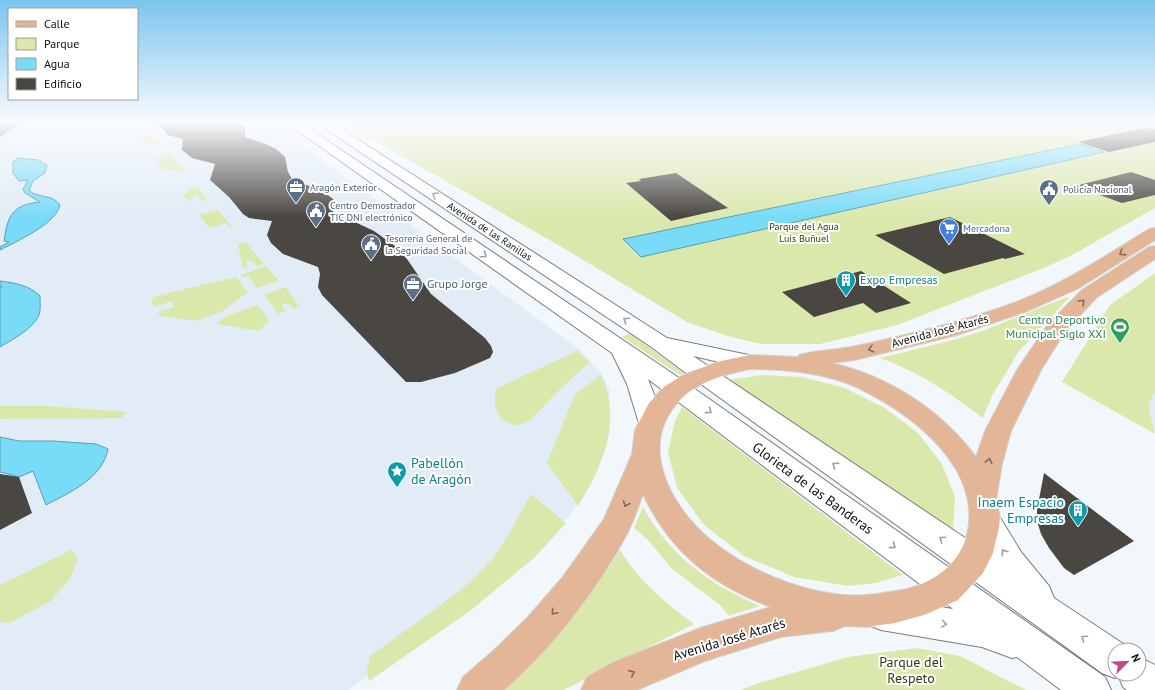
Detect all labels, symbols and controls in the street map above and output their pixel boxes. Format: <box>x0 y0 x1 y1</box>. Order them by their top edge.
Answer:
legend <box>8 8 138 100</box>
text: Calle <box>44 16 70 31</box>
text: Parque <box>44 36 79 51</box>
text: Agua <box>44 56 70 71</box>
text: Edificio <box>44 76 82 91</box>
office icon: Aragón Exterior <box>285 176 307 204</box>
public building icon: Policía Nacional <box>1038 178 1060 206</box>
place label: Aragón Exterior <box>310 181 377 194</box>
place label: Policía Nacional <box>1063 183 1132 196</box>
one-way arrow <box>432 192 439 200</box>
place label: Centro Demostrador TIC DNI electrónico <box>330 199 417 224</box>
street label: Avenida de las Ranillas <box>445 199 534 264</box>
public building icon: Centro Demostrador TIC DNI electrónico <box>305 200 327 228</box>
supermarket icon: Mercadona <box>938 217 960 245</box>
park label: Parque del Agua Luis Buñuel <box>769 220 839 245</box>
place label: Mercadona <box>963 222 1010 235</box>
place label: Tesorería General de la Seguridad Social <box>385 232 472 257</box>
public building icon: Tesorería General de la Seguridad Social <box>360 233 382 261</box>
one-way arrow <box>1119 248 1126 256</box>
one-way arrow <box>479 250 486 257</box>
building icon: Expo Empresas <box>835 269 857 297</box>
place label: Expo Empresas <box>860 272 938 287</box>
office icon: Grupo Jorge <box>402 273 424 301</box>
place label: Grupo Jorge <box>427 276 488 291</box>
one-way arrow <box>1077 299 1084 307</box>
street label: Avenida José Atarés <box>890 310 990 351</box>
place label: Centro Deportivo Municipal Siglo XXI <box>1006 312 1106 341</box>
sports icon: Centro Deportivo Municipal Siglo XXI <box>1109 316 1131 344</box>
one-way arrow <box>623 317 630 325</box>
one-way arrow <box>868 344 875 353</box>
one-way arrow <box>704 406 711 413</box>
street label: Glorieta de las Banderas <box>749 438 877 538</box>
place label: Pabellón de Aragón <box>411 454 472 488</box>
one-way arrow <box>985 458 993 464</box>
place icon: Pabellón de Aragón <box>386 460 408 488</box>
one-way arrow <box>832 462 839 470</box>
place label: Inaem Espacio Empresas <box>978 493 1064 527</box>
one-way arrow <box>623 499 631 507</box>
building icon: Inaem Espacio Empresas <box>1067 499 1089 527</box>
one-way arrow <box>939 536 946 544</box>
one-way arrow <box>889 541 896 548</box>
one-way arrow <box>1001 550 1008 557</box>
one-way arrow <box>552 607 559 614</box>
street label: Avenida José Atarés <box>671 613 787 665</box>
one-way arrow <box>941 619 947 628</box>
one-way arrow <box>1081 635 1088 643</box>
north arrow <box>1107 642 1147 682</box>
text: N <box>1128 652 1144 664</box>
park label: Parque del Respeto <box>879 653 943 687</box>
one-way arrow <box>628 670 636 678</box>

